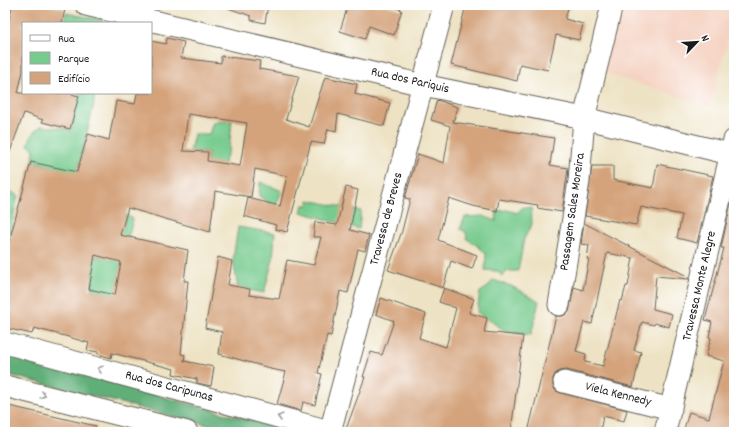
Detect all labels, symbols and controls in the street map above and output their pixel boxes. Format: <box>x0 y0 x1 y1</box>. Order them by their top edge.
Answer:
legend <box>22 22 152 94</box>
north arrow <box>677 22 717 62</box>
text: Rua <box>58 31 75 48</box>
text: N <box>696 33 713 45</box>
text: Parque <box>58 51 89 68</box>
street label: Rua dos Pariquis <box>369 63 451 99</box>
text: Edifício <box>58 71 90 88</box>
street label: Passagem Sales Moreira <box>555 151 591 272</box>
street label: Travessa de Breves <box>365 170 409 268</box>
street label: Travessa Monte Alegre <box>678 229 722 343</box>
one-way arrow <box>97 365 103 373</box>
street label: Rua dos Caripunas <box>123 366 215 408</box>
street label: Viela Kennedy <box>583 378 654 413</box>
one-way arrow <box>39 390 46 399</box>
one-way arrow <box>276 413 283 421</box>

